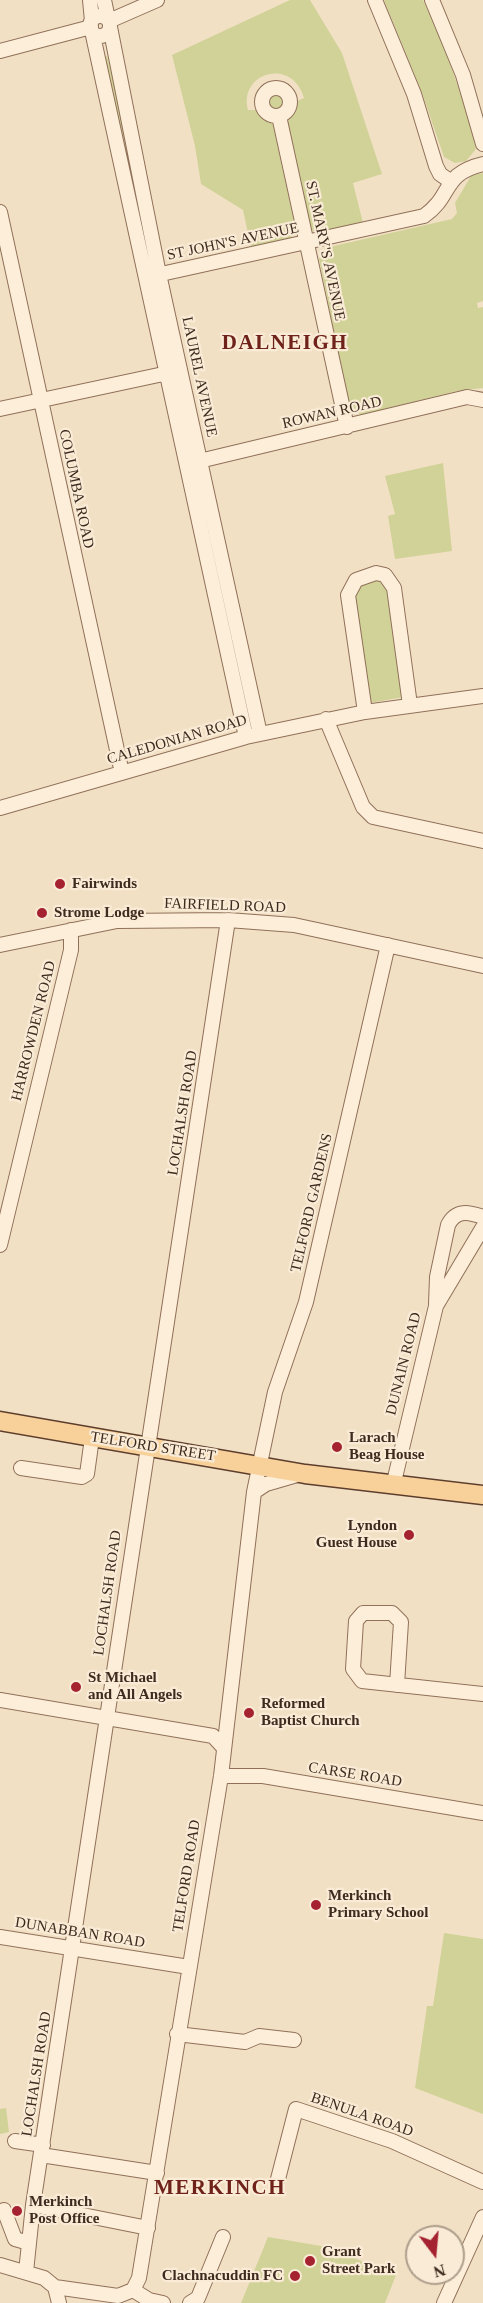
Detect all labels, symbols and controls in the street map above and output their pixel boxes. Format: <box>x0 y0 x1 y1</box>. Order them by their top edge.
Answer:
street label: ST. MARY'S AVENUE <box>301 179 349 323</box>
street label: ST JOHN'S AVENUE <box>166 219 300 265</box>
street label: LAUREL AVENUE <box>177 315 221 439</box>
district label: DALNEIGH <box>222 331 348 357</box>
street label: ROWAN ROAD <box>281 393 383 433</box>
street label: COLUMBA ROAD <box>55 428 97 550</box>
street label: CALEDONIAN ROAD <box>105 711 249 769</box>
place label: Fairwinds <box>72 875 137 893</box>
marker: Fairwinds <box>53 877 67 891</box>
street label: FAIRFIELD ROAD <box>164 895 286 917</box>
place label: Strome Lodge <box>54 904 144 922</box>
marker: Strome Lodge <box>35 906 49 920</box>
street label: HARROWDEN ROAD <box>8 959 60 1103</box>
street label: LOCHALSH ROAD <box>164 1049 202 1177</box>
street label: TELFORD GARDENS <box>287 1132 337 1274</box>
street label: DUNAIN ROAD <box>383 1311 425 1417</box>
street label: TELFORD STREET <box>89 1428 217 1466</box>
place label: Larach Beag House <box>349 1429 424 1464</box>
marker: Larach Beag House <box>330 1440 344 1454</box>
place label: Lyndon Guest House <box>316 1517 397 1552</box>
marker: Lyndon Guest House <box>402 1528 416 1542</box>
street label: LOCHALSH ROAD <box>90 1529 126 1657</box>
place label: St Michael and All Angels <box>88 1669 182 1704</box>
marker: St Michael and All Angels <box>69 1680 83 1694</box>
place label: Reformed Baptist Church <box>261 1695 359 1730</box>
marker: Reformed Baptist Church <box>242 1706 256 1720</box>
street label: CARSE ROAD <box>307 1759 403 1791</box>
street label: TELFORD ROAD <box>169 1818 205 1934</box>
place label: Merkinch Primary School <box>328 1887 428 1922</box>
marker: Merkinch Primary School <box>309 1898 323 1912</box>
street label: DUNABBAN ROAD <box>14 1914 146 1952</box>
street label: LOCHALSH ROAD <box>18 2010 56 2138</box>
street label: BENULA ROAD <box>308 2089 416 2141</box>
district label: MERKINCH <box>154 2176 286 2202</box>
place label: Merkinch Post Office <box>29 2193 99 2228</box>
marker: Merkinch Post Office <box>10 2204 24 2218</box>
north arrow <box>405 2225 465 2285</box>
place label: Grant Street Park <box>322 2243 395 2278</box>
marker: Grant Street Park <box>303 2254 317 2268</box>
text: N <box>432 2261 447 2281</box>
place label: Clachnacuddin FC <box>162 2267 283 2285</box>
marker: Clachnacuddin FC <box>288 2269 302 2283</box>

